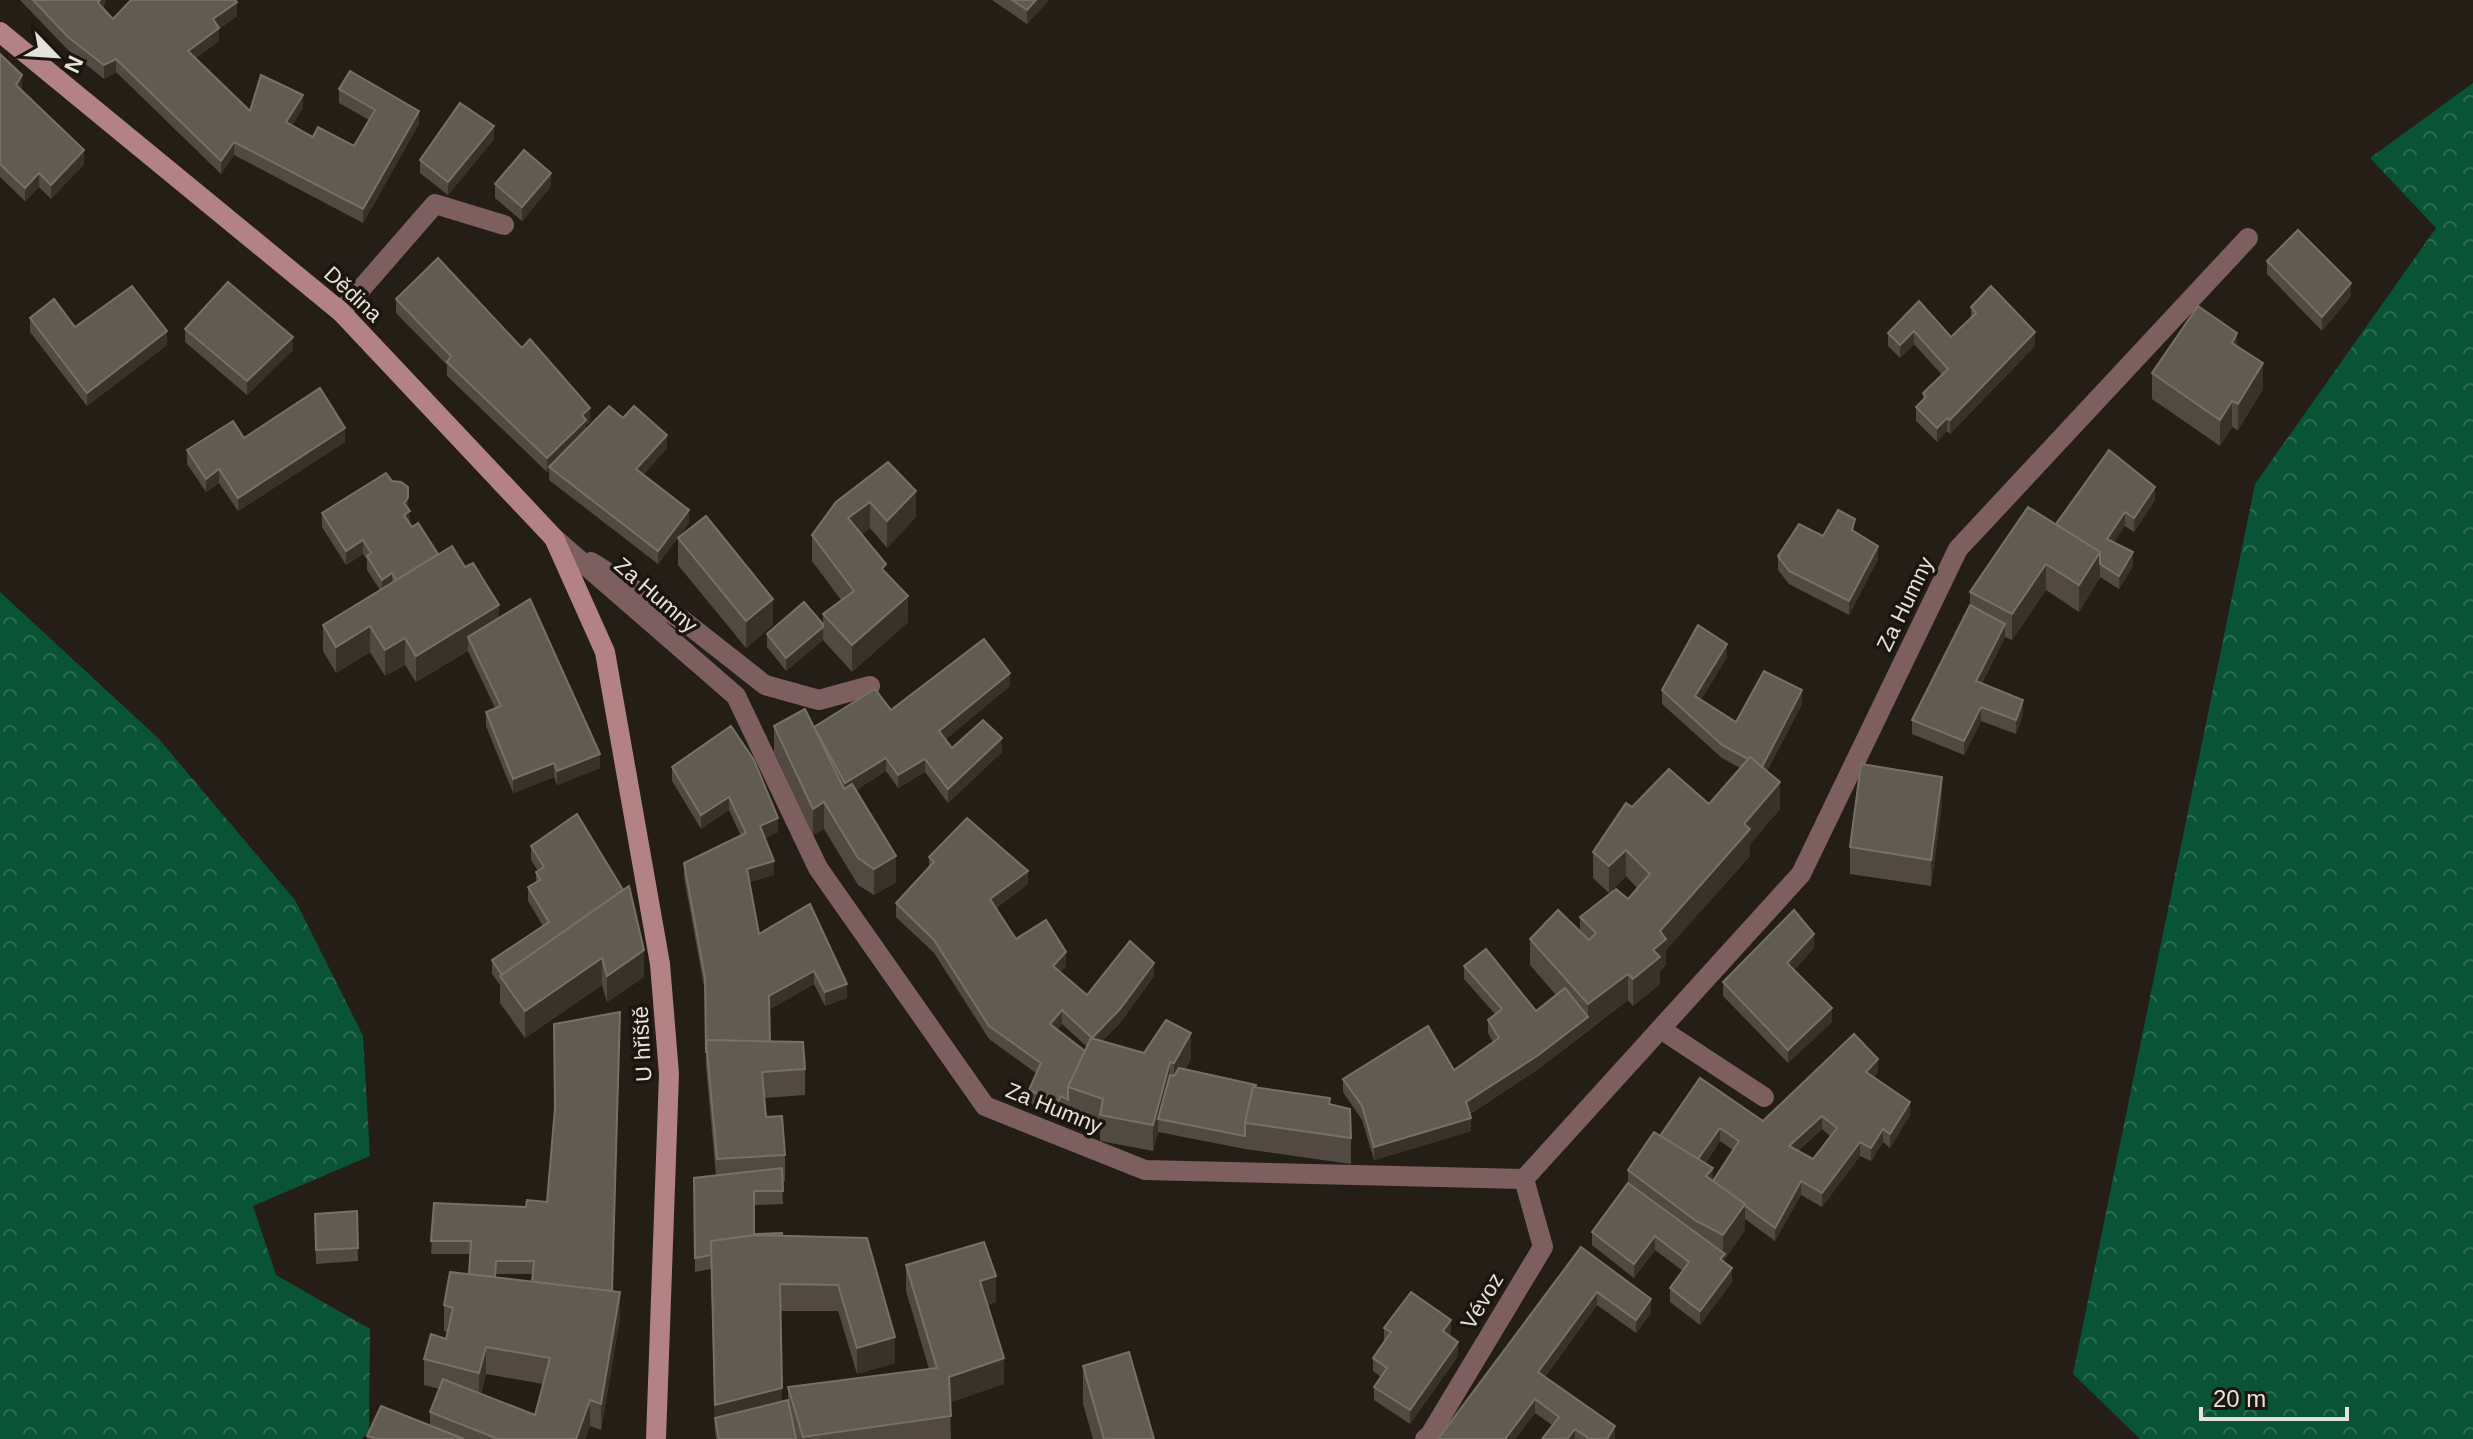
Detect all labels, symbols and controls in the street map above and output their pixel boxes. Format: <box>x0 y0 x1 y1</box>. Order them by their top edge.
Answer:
north arrow <box>16 16 96 96</box>
text: N <box>59 52 88 77</box>
street label: Dědina <box>319 261 388 327</box>
street label: Za Humny <box>610 552 702 638</box>
street label: Za Humny <box>1872 553 1938 655</box>
street label: U hřiště <box>628 1005 656 1083</box>
street label: Za Humny <box>1002 1077 1106 1139</box>
street label: Vévoz <box>1456 1268 1508 1334</box>
scale bar <box>2201 1371 2347 1421</box>
text: 20 m <box>2213 1385 2266 1412</box>

